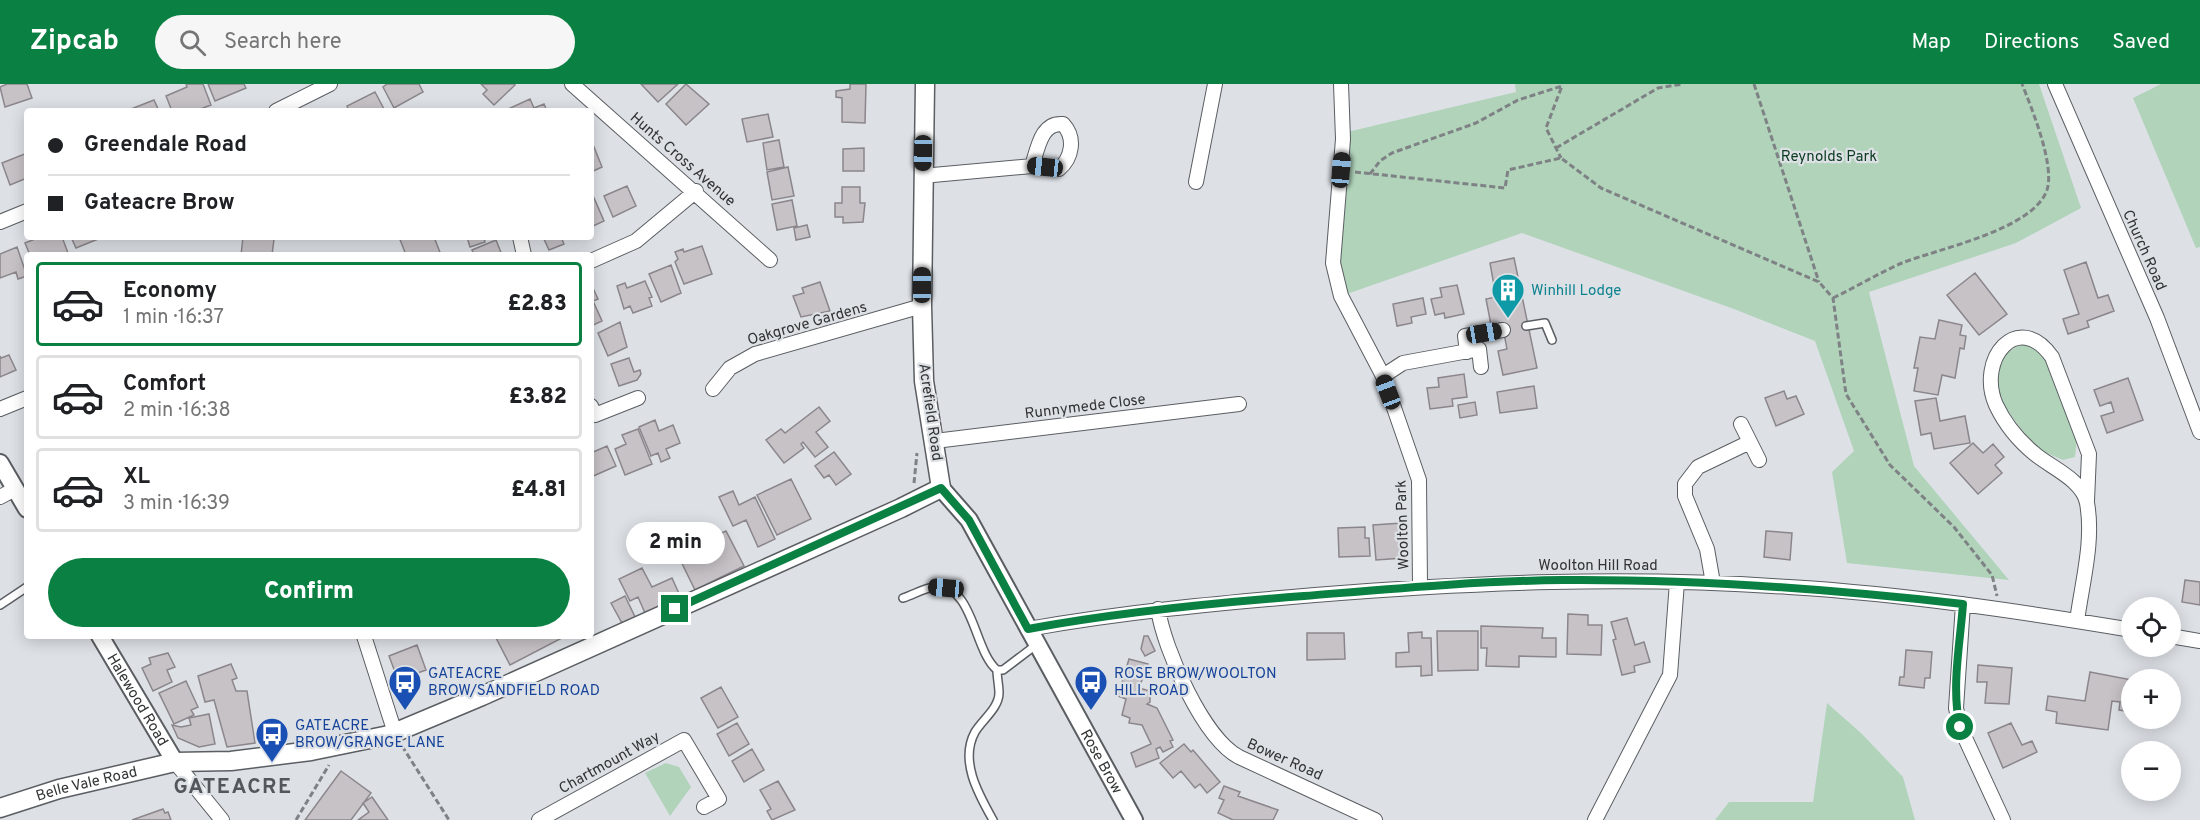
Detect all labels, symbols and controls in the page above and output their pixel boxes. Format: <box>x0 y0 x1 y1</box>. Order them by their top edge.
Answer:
search box <box>155 15 575 69</box>
text: Zipcab <box>30 24 119 60</box>
icon: search <box>176 26 209 59</box>
text: Search here <box>224 29 341 56</box>
text: Map <box>1911 29 1951 56</box>
text: Directions <box>1984 29 2079 56</box>
text: Saved <box>2112 29 2170 56</box>
street label: Hunts Cross Avenue <box>625 109 739 211</box>
text: Greendale Road <box>84 132 247 159</box>
car <box>914 135 932 171</box>
park label: Reynolds Park <box>1781 148 1877 167</box>
car <box>1330 151 1352 189</box>
car <box>1026 156 1064 178</box>
text: Gateacre Brow <box>84 190 235 217</box>
street label: Church Road <box>2117 207 2170 294</box>
car <box>913 267 931 303</box>
building icon: Winhill Lodge <box>1490 272 1526 319</box>
icon: car <box>51 277 105 331</box>
text: Economy <box>123 278 217 305</box>
place label: Winhill Lodge <box>1531 282 1621 301</box>
text: £2.83 <box>508 291 567 318</box>
street label: Oakgrove Gardens <box>745 298 869 351</box>
text: 1 min · 16:37 <box>123 305 224 331</box>
car <box>1465 321 1503 345</box>
street label: Acrefield Road <box>913 362 946 462</box>
icon: car <box>51 370 105 424</box>
text: Comfort <box>123 371 206 398</box>
car <box>1373 372 1403 412</box>
text: £3.82 <box>509 384 567 411</box>
street label: Runnymede Close <box>1024 391 1147 424</box>
text: 2 min · 16:38 <box>123 398 231 424</box>
icon: car <box>51 463 105 517</box>
text: XL <box>123 464 150 491</box>
text: £4.81 <box>511 477 567 504</box>
street label: Woolton Park <box>1392 480 1415 570</box>
text: 3 min · 16:39 <box>123 491 230 517</box>
callout: 2 min <box>626 522 724 564</box>
text: 2 min <box>649 530 702 556</box>
street label: Woolton Hill Road <box>1538 557 1658 576</box>
button: Confirm <box>48 558 570 627</box>
car <box>927 577 965 599</box>
route end <box>661 595 688 622</box>
map controls <box>2121 597 2181 801</box>
button: locate <box>2121 597 2181 657</box>
street label: Halewood Road <box>102 651 171 750</box>
bus stop icon: GATEACRE BROW/SANDFIELD ROAD <box>387 664 423 711</box>
bus stop icon: ROSE BROW/WOOLTON HILL ROAD <box>1073 664 1109 711</box>
place label: GATEACRE BROW/SANDFIELD ROAD <box>428 665 600 701</box>
place label: ROSE BROW/WOOLTON HILL ROAD <box>1114 665 1277 701</box>
button: + <box>2121 669 2181 729</box>
route start <box>1946 713 1973 740</box>
bus stop icon: GATEACRE BROW/GRANGE LANE <box>254 716 290 763</box>
place label: GATEACRE BROW/GRANGE LANE <box>295 717 445 753</box>
street label: Rose Brow <box>1075 727 1126 798</box>
street label: Chartmount Way <box>556 728 664 799</box>
street label: Bower Road <box>1243 735 1325 786</box>
button: − <box>2121 741 2181 801</box>
street label: Belle Vale Road <box>34 763 139 807</box>
district label: GATEACRE <box>173 774 293 801</box>

